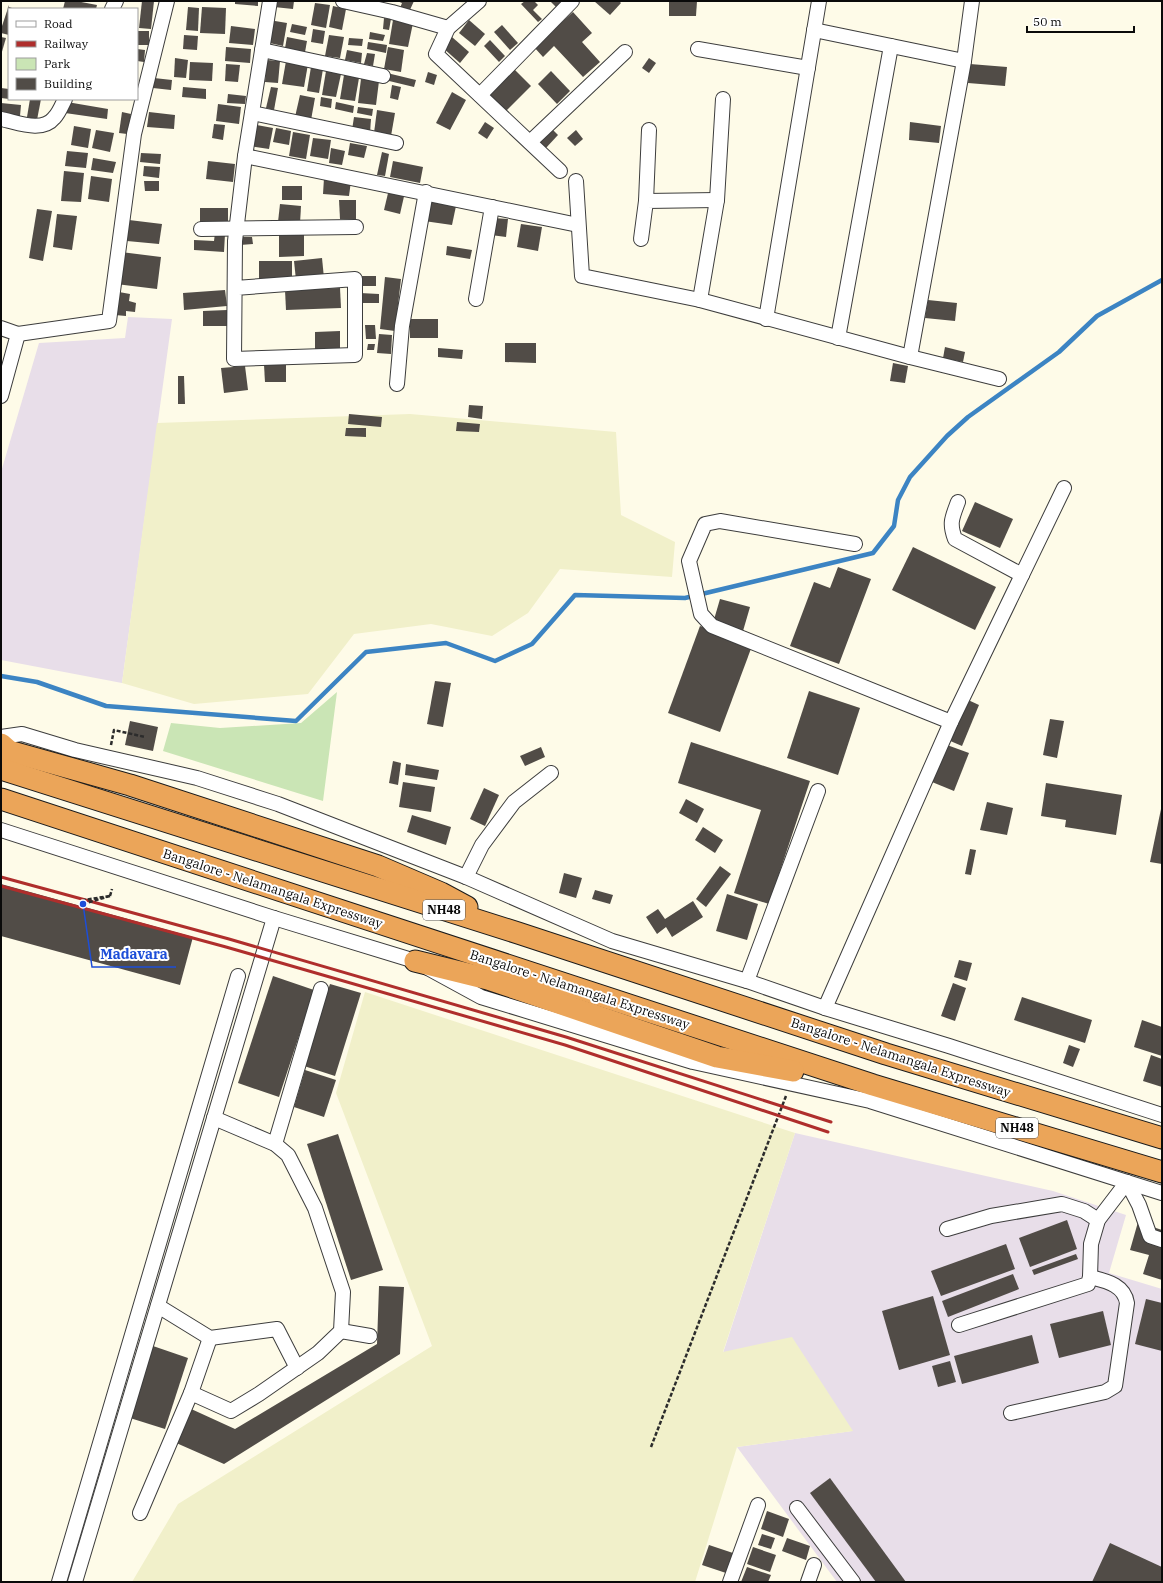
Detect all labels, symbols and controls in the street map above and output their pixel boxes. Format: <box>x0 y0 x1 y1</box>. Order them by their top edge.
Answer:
legend <box>8 8 138 100</box>
scale bar <box>1027 8 1134 34</box>
text: 50 m <box>1033 14 1062 29</box>
text: Road <box>44 16 73 31</box>
text: Railway <box>44 36 89 51</box>
text: Park <box>44 56 70 71</box>
text: Building <box>44 76 92 91</box>
street label: Bangalore - Nelamangala Expressway <box>161 845 385 932</box>
road number: NH48 <box>423 900 465 920</box>
callout: Madavara <box>92 941 176 967</box>
text: Madavara <box>100 945 168 963</box>
street label: Bangalore - Nelamangala Expressway <box>468 946 692 1033</box>
street label: Bangalore - Nelamangala Expressway <box>789 1014 1013 1101</box>
road number: NH48 <box>996 1118 1038 1138</box>

